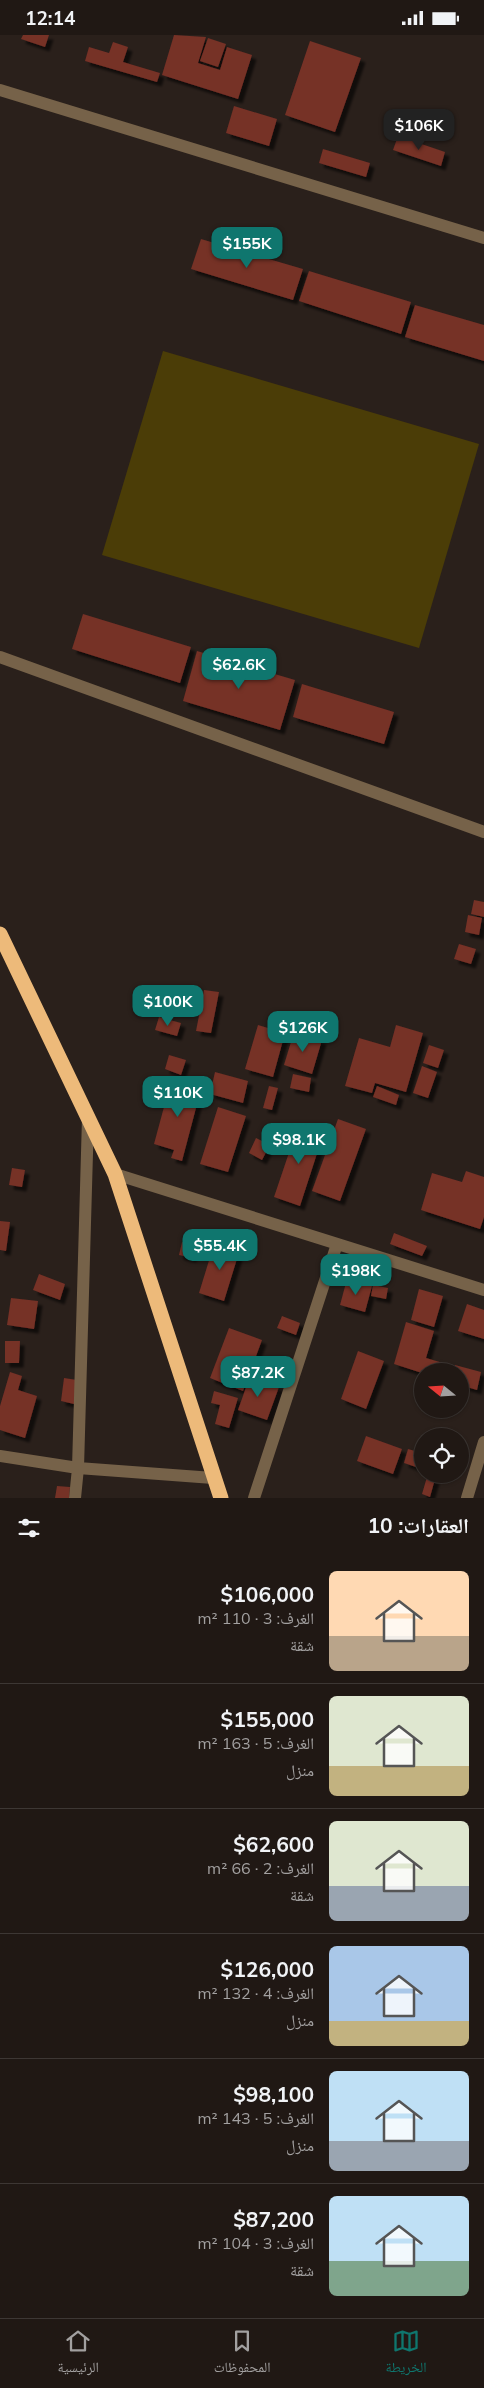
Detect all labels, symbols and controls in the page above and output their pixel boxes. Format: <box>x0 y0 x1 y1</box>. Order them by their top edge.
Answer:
text: 12:14 <box>25 6 75 30</box>
pin: $106K <box>384 109 454 151</box>
text: $106K <box>394 115 444 135</box>
pin: $155K <box>212 227 282 269</box>
text: $155K <box>222 233 272 253</box>
pin: $62.6K <box>198 647 280 690</box>
text: $62.6K <box>212 654 266 674</box>
pin: $100K <box>133 985 203 1027</box>
text: $100K <box>143 991 193 1011</box>
pin: $126K <box>268 1011 338 1053</box>
text: $126K <box>278 1017 328 1037</box>
pin: $110K <box>143 1075 213 1118</box>
text: $110K <box>153 1082 203 1102</box>
pin: $98.1K <box>258 1123 340 1165</box>
text: $98.1K <box>272 1129 326 1149</box>
pin: $55.4K <box>179 1229 261 1271</box>
text: $55.4K <box>193 1235 247 1255</box>
pin: $198K <box>321 1253 391 1296</box>
text: $198K <box>331 1260 381 1280</box>
pin: $87.2K <box>217 1355 299 1398</box>
text: $87.2K <box>231 1362 285 1382</box>
north arrow <box>414 1363 469 1417</box>
map controls <box>414 1363 469 1483</box>
button: locate <box>414 1428 469 1483</box>
text: العقارات: 10 <box>367 1512 469 1538</box>
icon: filters <box>15 1514 43 1542</box>
text: $106,000 <box>221 1581 314 1607</box>
icon: home <box>369 1591 429 1651</box>
text: الغرف: 3 · 110 m² <box>198 1608 314 1628</box>
text: شقة <box>290 1635 314 1655</box>
text: $155,000 <box>221 1706 314 1732</box>
icon: home <box>369 1716 429 1776</box>
text: الغرف: 5 · 163 m² <box>198 1733 314 1753</box>
text: منزل <box>286 1760 314 1780</box>
text: $62,600 <box>233 1831 314 1857</box>
icon: home <box>369 1841 429 1901</box>
text: الغرف: 2 · 66 m² <box>207 1858 314 1878</box>
text: شقة <box>290 1885 314 1905</box>
text: $126,000 <box>221 1956 314 1982</box>
icon: home <box>369 1966 429 2026</box>
text: الغرف: 4 · 132 m² <box>198 1983 314 2003</box>
text: منزل <box>286 2010 314 2030</box>
text: $98,100 <box>233 2081 314 2107</box>
icon: home <box>369 2091 429 2151</box>
text: الغرف: 5 · 143 m² <box>198 2108 314 2128</box>
text: منزل <box>286 2135 314 2155</box>
text: $87,200 <box>233 2206 314 2232</box>
icon: home <box>369 2216 429 2276</box>
text: الغرف: 3 · 104 m² <box>198 2233 314 2253</box>
text: شقة <box>290 2260 314 2280</box>
tab: الرئيسية <box>57 2327 99 2381</box>
tab: المحفوظات <box>214 2327 271 2381</box>
tab: الخريطة <box>385 2327 427 2381</box>

